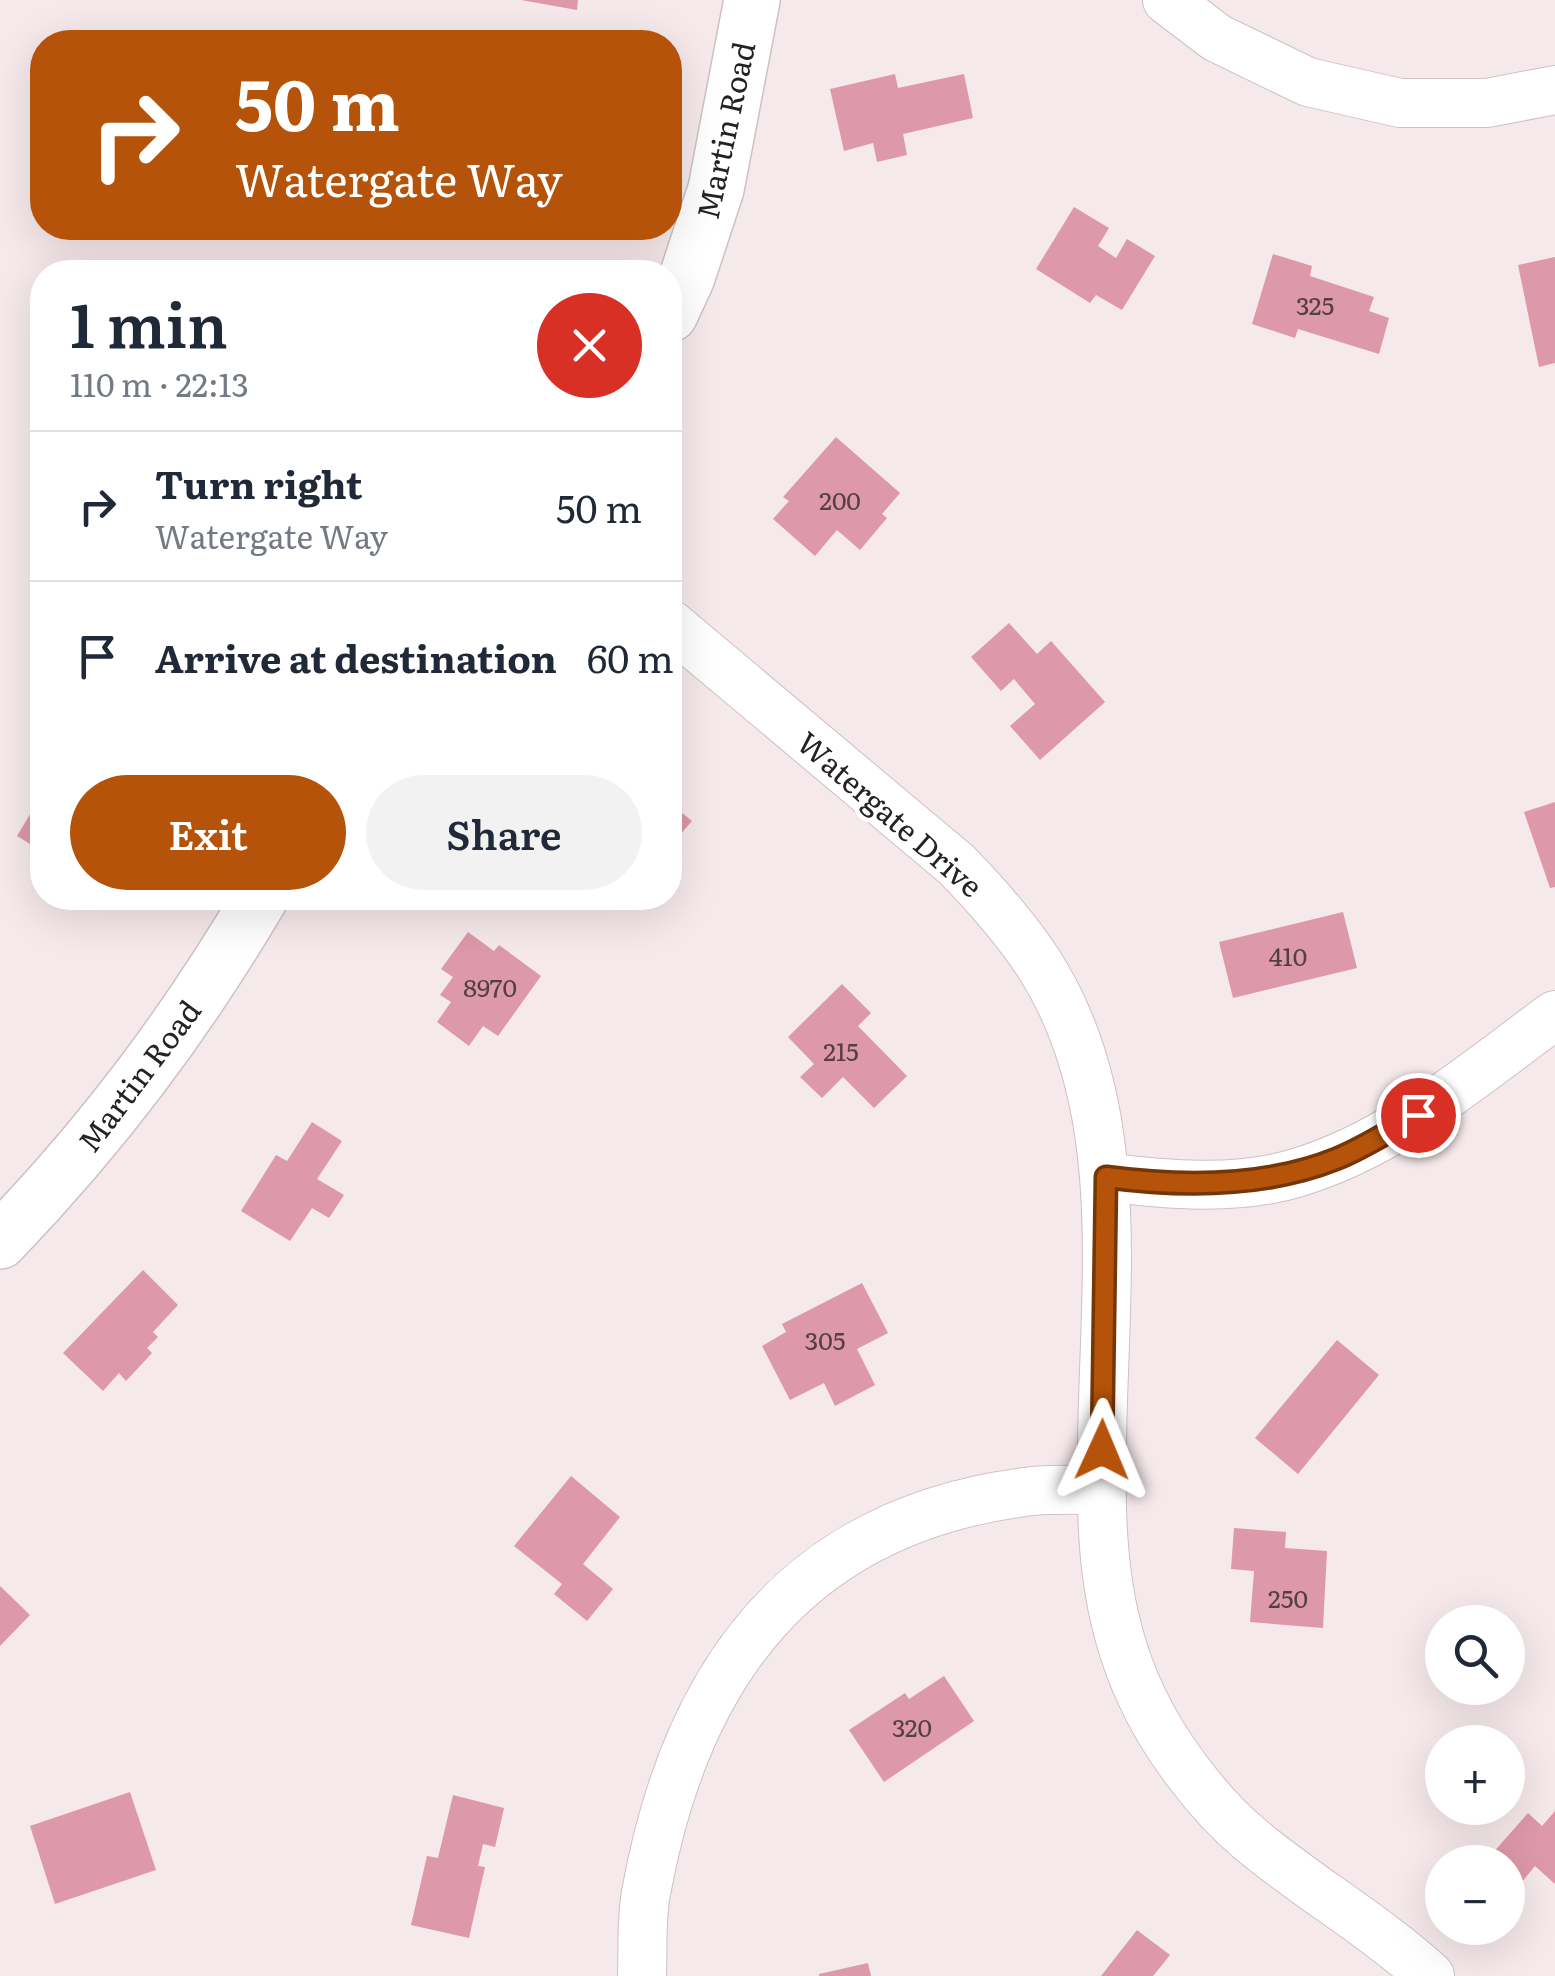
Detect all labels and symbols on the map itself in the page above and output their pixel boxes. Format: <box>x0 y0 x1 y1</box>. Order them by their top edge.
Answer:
street label: Martin Road <box>684 37 764 223</box>
house number: 325 <box>1296 286 1334 323</box>
house number: 200 <box>819 481 861 518</box>
street label: Watergate Drive <box>789 720 993 906</box>
house number: 410 <box>1269 937 1307 974</box>
house number: 8970 <box>463 968 517 1005</box>
street label: Martin Road <box>66 990 210 1160</box>
house number: 215 <box>823 1032 859 1069</box>
pin <box>1376 1073 1461 1158</box>
house number: 305 <box>805 1321 845 1358</box>
position arrow <box>1050 1398 1154 1502</box>
house number: 250 <box>1268 1579 1308 1616</box>
house number: 320 <box>892 1708 932 1745</box>

